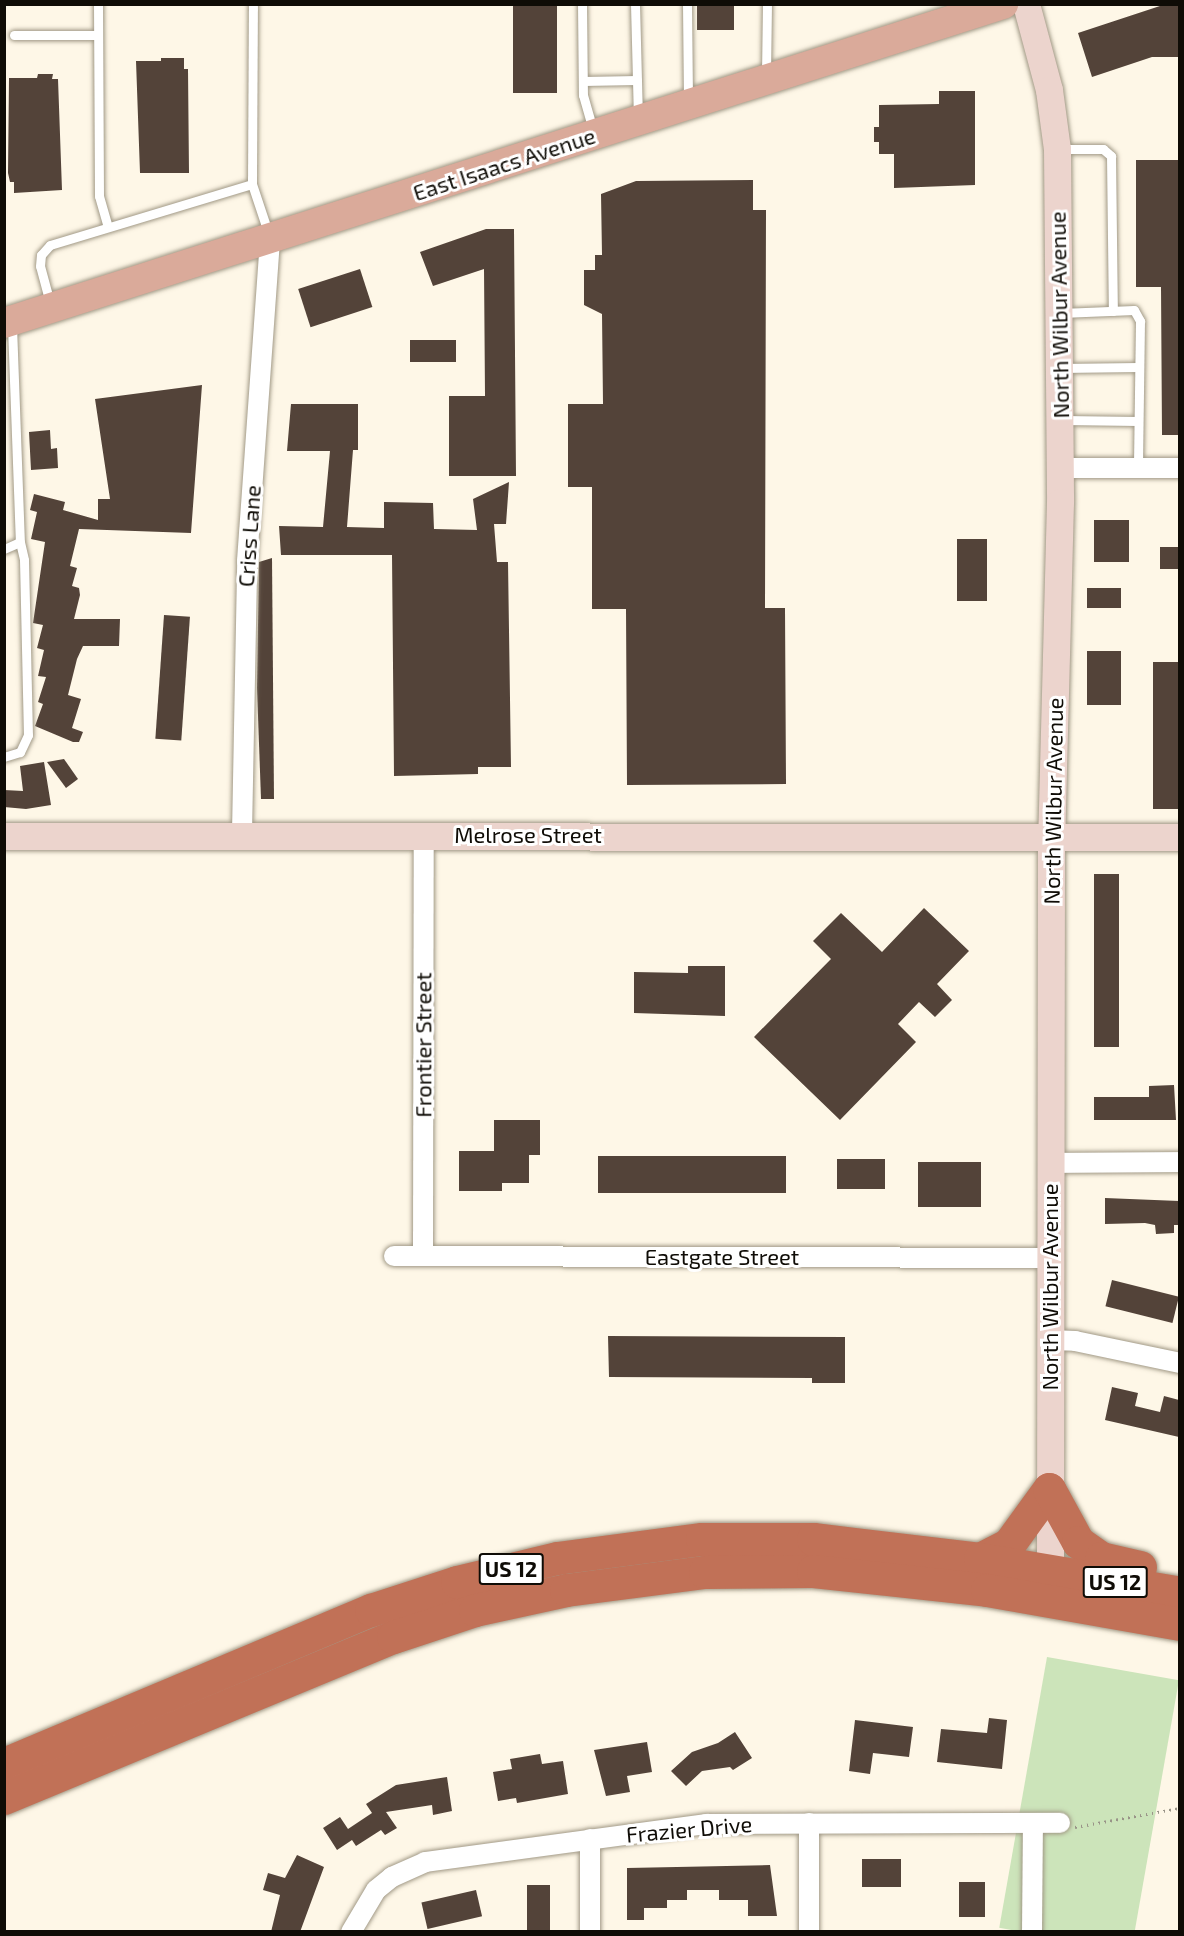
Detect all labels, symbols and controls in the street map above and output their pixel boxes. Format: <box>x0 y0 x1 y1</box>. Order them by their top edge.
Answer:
street label: East Isaacs Avenue <box>409 122 599 206</box>
street label: North Wilbur Avenue <box>1044 211 1074 419</box>
street label: Criss Lane <box>232 484 266 588</box>
street label: North Wilbur Avenue <box>1038 697 1068 905</box>
street label: Melrose Street <box>454 822 602 848</box>
street label: Frontier Street <box>410 972 436 1118</box>
street label: North Wilbur Avenue <box>1037 1183 1063 1391</box>
street label: Eastgate Street <box>645 1244 799 1270</box>
road number: US 12 <box>478 1551 544 1587</box>
road number: US 12 <box>1082 1564 1148 1600</box>
street label: Frazier Drive <box>625 1810 753 1848</box>

